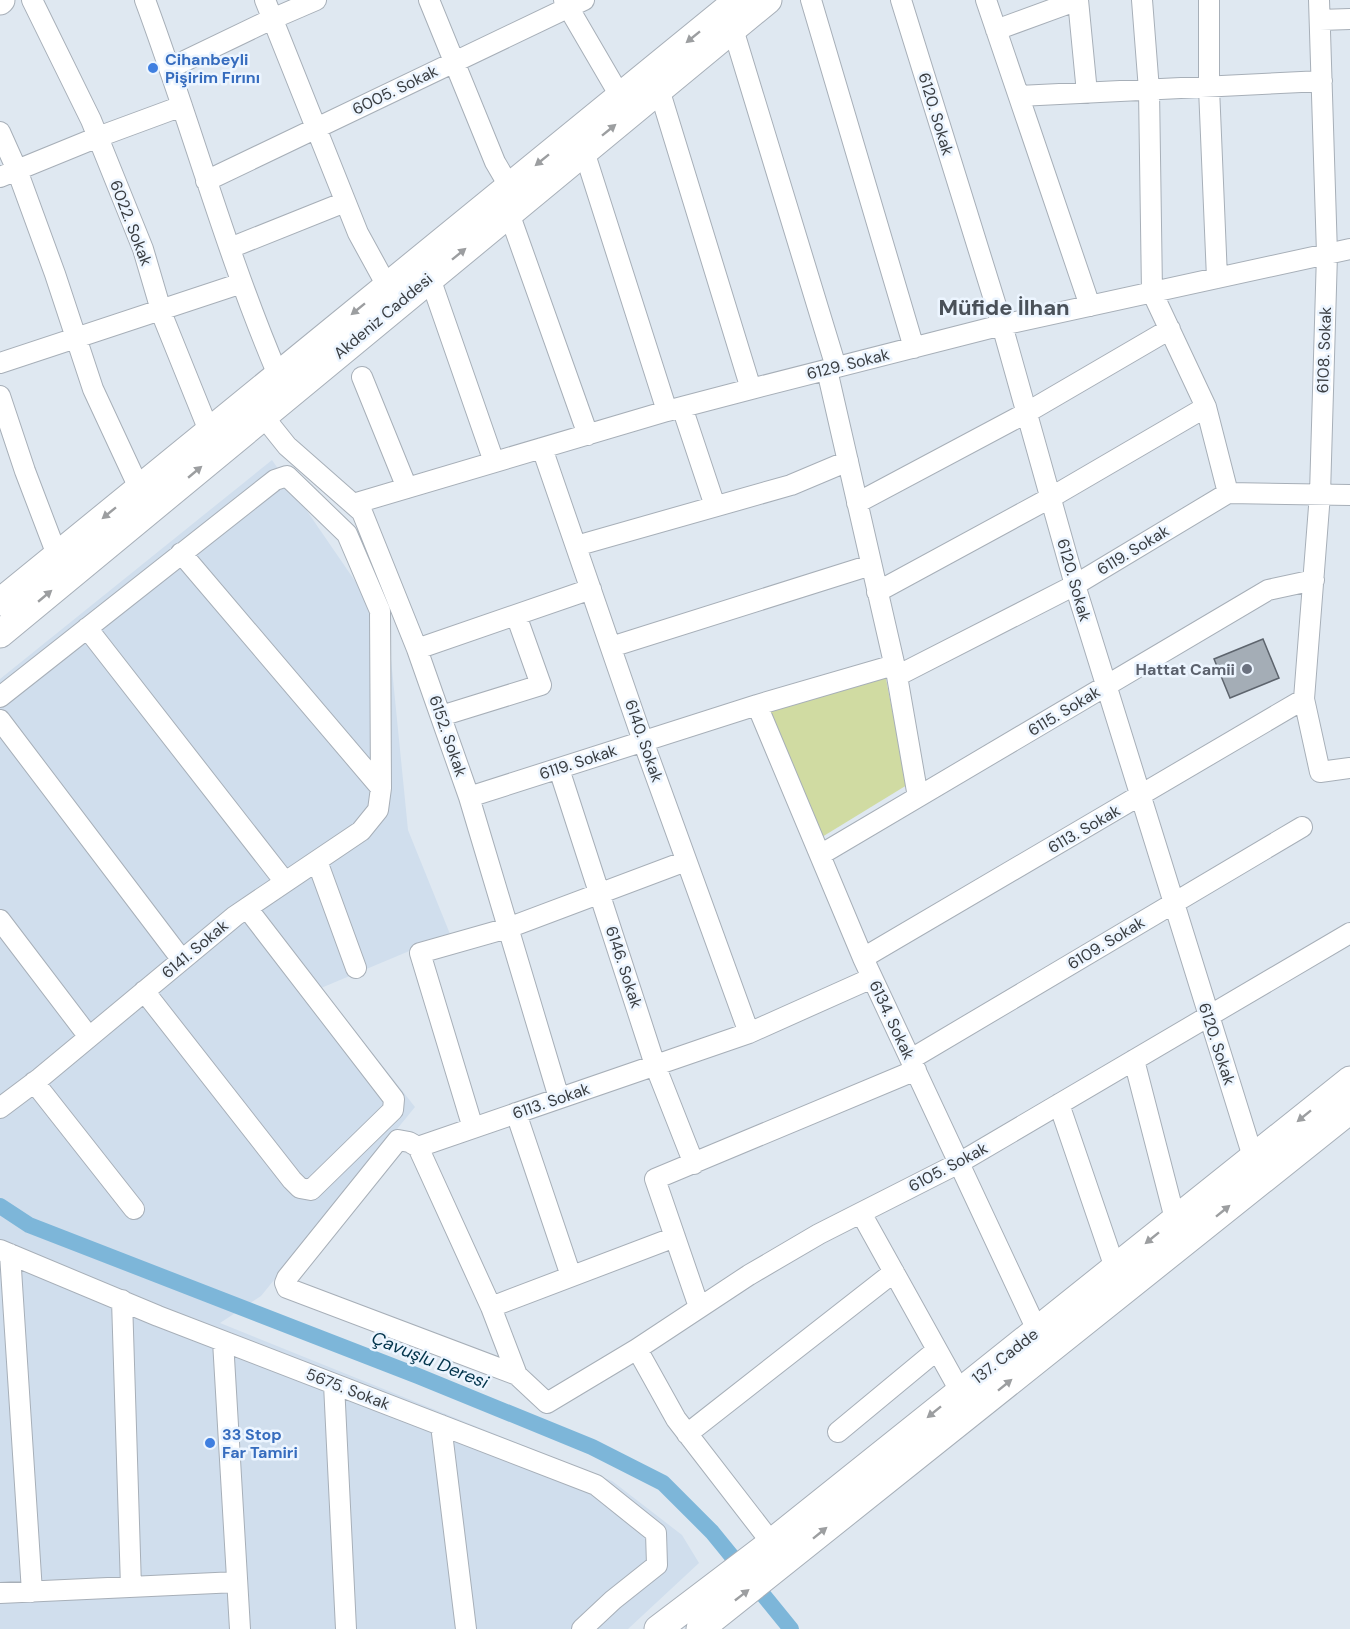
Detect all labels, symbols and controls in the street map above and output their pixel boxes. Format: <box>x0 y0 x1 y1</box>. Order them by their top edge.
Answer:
one-way arrow <box>686 30 701 43</box>
place label: Cihanbeyli Pişirim Fırını <box>165 49 260 88</box>
street label: 6005. Sokak <box>349 60 441 120</box>
marker: Cihanbeyli Pişirim Fırını <box>146 61 160 75</box>
street label: 6120. Sokak <box>913 70 959 158</box>
one-way arrow <box>601 124 616 137</box>
one-way arrow <box>534 153 549 166</box>
street label: 6022. Sokak <box>105 177 157 269</box>
one-way arrow <box>451 248 466 261</box>
street label: Akdeniz Caddesi <box>329 268 437 364</box>
district label: Müfide İlhan <box>938 293 1070 322</box>
one-way arrow <box>350 303 365 315</box>
street label: 6108. Sokak <box>1312 306 1336 394</box>
street label: 6129. Sokak <box>804 344 892 384</box>
one-way arrow <box>187 466 202 479</box>
one-way arrow <box>101 506 117 519</box>
street label: 6119. Sokak <box>1093 520 1173 580</box>
street label: 6120. Sokak <box>1052 536 1096 624</box>
one-way arrow <box>37 590 53 603</box>
place label: Hattat Camii <box>1135 659 1235 680</box>
marker: Hattat Camii <box>1240 662 1254 676</box>
street label: 6115. Sokak <box>1024 681 1104 741</box>
street label: 6152. Sokak <box>424 693 472 779</box>
street label: 6140. Sokak <box>620 697 668 785</box>
street label: 6119. Sokak <box>536 740 620 784</box>
street label: 6113. Sokak <box>1044 800 1124 858</box>
street label: 6109. Sokak <box>1064 912 1148 974</box>
street label: 6141. Sokak <box>157 915 233 983</box>
street label: 6146. Sokak <box>601 923 647 1011</box>
street label: 6134. Sokak <box>864 977 920 1063</box>
street label: 6120. Sokak <box>1194 1000 1240 1088</box>
street label: 6113. Sokak <box>510 1078 592 1124</box>
one-way arrow <box>1297 1110 1312 1122</box>
street label: 6105. Sokak <box>905 1137 991 1197</box>
one-way arrow <box>1216 1206 1231 1218</box>
one-way arrow <box>1144 1232 1160 1245</box>
street label: 137. Cadde <box>968 1324 1042 1388</box>
water label: Çavuşlu Deresi <box>368 1326 493 1395</box>
street label: 5675. Sokak <box>303 1363 393 1415</box>
one-way arrow <box>998 1380 1013 1392</box>
one-way arrow <box>926 1406 942 1419</box>
place label: 33 Stop Far Tamiri <box>222 1424 298 1463</box>
marker: 33 Stop Far Tamiri <box>203 1436 217 1450</box>
one-way arrow <box>812 1527 828 1540</box>
one-way arrow <box>734 1589 750 1602</box>

